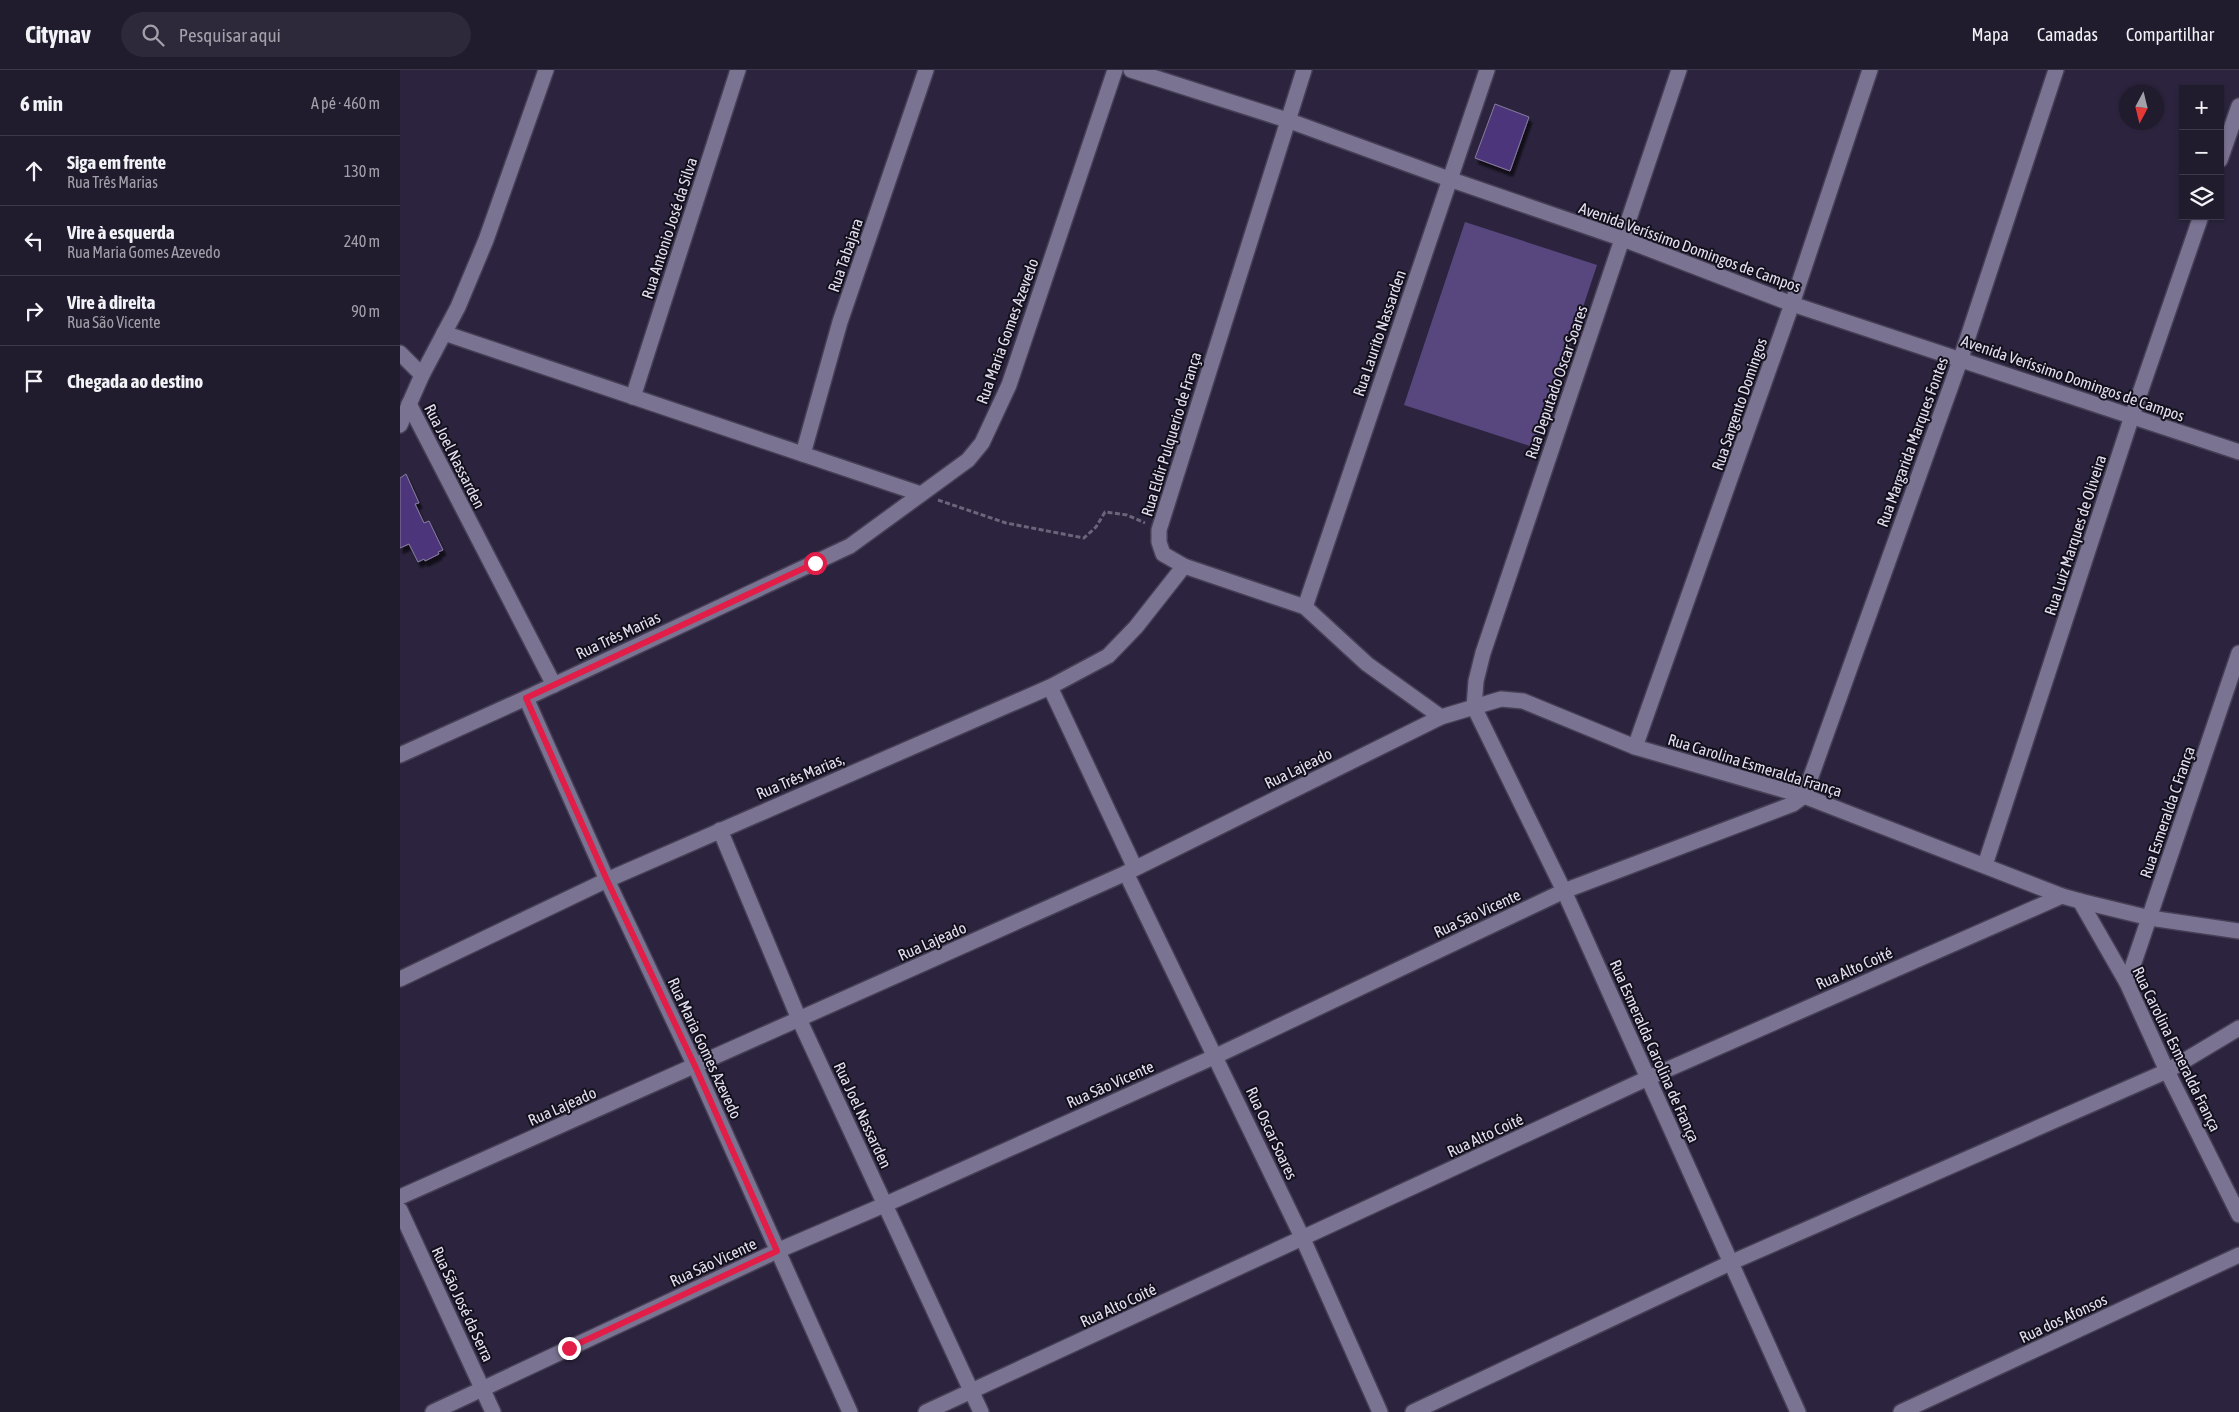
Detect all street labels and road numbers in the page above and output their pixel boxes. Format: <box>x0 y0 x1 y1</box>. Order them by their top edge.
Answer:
street label: Rua Antonio José da Silva <box>638 155 700 301</box>
street label: Avenida Veríssimo Domingos de Campos <box>1576 198 1804 297</box>
street label: Rua Tabajara <box>824 216 867 295</box>
street label: Rua Maria Gomes Azevedo <box>972 256 1042 406</box>
street label: Rua Laurito Nassarden <box>1349 268 1409 398</box>
street label: Rua Deputado Oscar Soares <box>1521 303 1592 461</box>
street label: Avenida Veríssimo Domingos de Campos <box>1959 331 2187 426</box>
street label: Rua Sargento Domingos <box>1708 335 1771 473</box>
street label: Rua Eldir Pulquerio de França <box>1137 350 1206 519</box>
street label: Rua Margarida Marques Fontes <box>1873 354 1952 530</box>
street label: Rua Joel Nassarden <box>421 401 489 511</box>
street label: Rua Luiz Marques de Oliveira <box>2041 452 2110 618</box>
street label: Rua Três Marias <box>573 607 663 662</box>
street label: Rua Carolina Esmeralda França <box>1666 730 1844 801</box>
street label: Rua Lajeado <box>1261 744 1335 793</box>
street label: Rua Esmeralda C França <box>2136 744 2199 881</box>
street label: Rua Três Marias, <box>753 749 847 803</box>
street label: Rua São Vicente <box>1431 885 1523 941</box>
street label: Rua Lajeado <box>895 918 969 965</box>
street label: Rua Alto Coité <box>1813 943 1895 993</box>
street label: Rua Esmeralda Carolina de França <box>1606 957 1704 1146</box>
street label: Rua Carolina Esmeralda França <box>2128 964 2225 1135</box>
street label: Rua Maria Gomes Azevedo <box>664 975 746 1121</box>
street label: Rua São Vicente <box>1064 1057 1156 1111</box>
street label: Rua Joel Nassarden <box>831 1059 895 1171</box>
street label: Rua Lajeado <box>525 1083 599 1130</box>
street label: Rua Oscar Soares <box>1243 1084 1301 1182</box>
street label: Rua Alto Coité <box>1444 1110 1526 1160</box>
street label: Rua São Vicente <box>667 1234 759 1290</box>
street label: Rua São José da Serra <box>428 1244 498 1364</box>
street label: Rua Alto Coité <box>1077 1280 1159 1330</box>
street label: Rua dos Afonsos <box>2016 1290 2110 1346</box>

